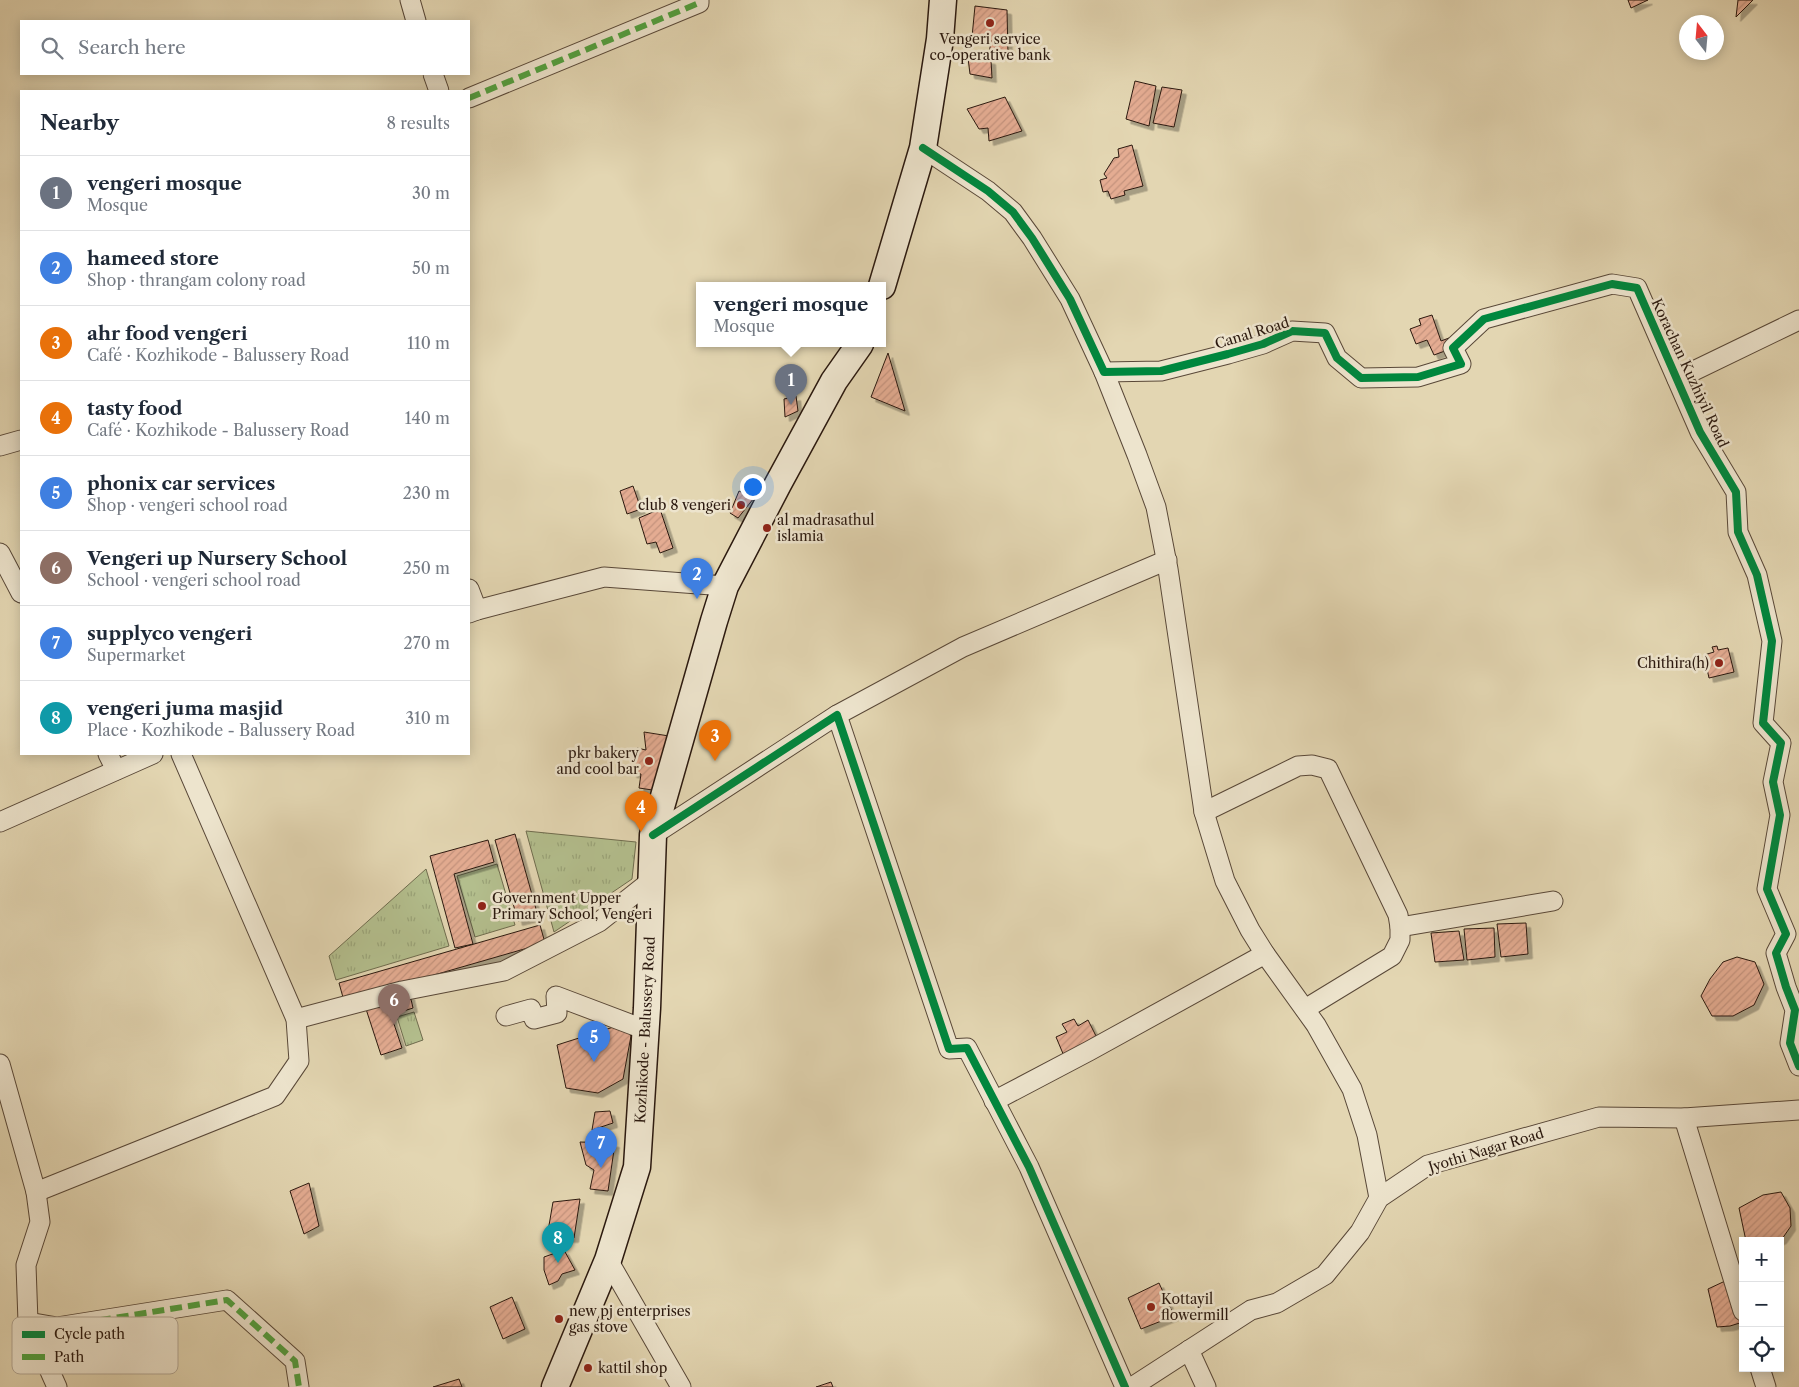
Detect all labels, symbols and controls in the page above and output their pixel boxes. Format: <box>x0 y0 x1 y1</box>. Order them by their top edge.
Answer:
north arrow <box>1679 15 1724 60</box>
marker: Vengeri service co-operative bank <box>984 17 996 29</box>
search box <box>20 20 470 75</box>
place label: Vengeri service co-operative bank <box>929 30 1051 64</box>
icon: search <box>38 34 66 62</box>
text: Search here <box>78 36 186 59</box>
text: Nearby <box>40 110 119 135</box>
text: 8 results <box>387 113 450 133</box>
text: vengeri mosque <box>87 172 242 195</box>
text: 1 <box>52 183 60 203</box>
text: 30 m <box>412 183 450 203</box>
text: Mosque <box>87 195 148 215</box>
text: hameed store <box>87 247 219 270</box>
text: 2 <box>51 258 61 278</box>
text: 50 m <box>412 258 450 278</box>
text: Shop · thrangam colony road <box>87 270 306 290</box>
popup <box>696 282 886 347</box>
text: vengeri mosque <box>714 293 868 316</box>
street label: Korachan Kuzhiyil Road <box>1648 296 1733 451</box>
street label: Canal Road <box>1213 313 1292 353</box>
text: Mosque <box>714 316 775 336</box>
text: ahr food vengeri <box>87 322 247 345</box>
text: 3 <box>51 333 61 353</box>
text: 110 m <box>407 333 450 353</box>
text: Café · Kozhikode - Balussery Road <box>87 345 349 365</box>
pin: 1 <box>775 364 807 405</box>
text: tasty food <box>87 397 182 420</box>
text: 4 <box>51 408 61 428</box>
text: 140 m <box>405 408 450 428</box>
text: Café · Kozhikode - Balussery Road <box>87 420 349 440</box>
text: phonix car services <box>87 472 275 495</box>
your location <box>740 474 766 500</box>
text: 5 <box>52 483 60 503</box>
text: 230 m <box>403 483 450 503</box>
text: Shop · vengeri school road <box>87 495 288 515</box>
place label: club 8 vengeri <box>638 496 731 514</box>
marker: club 8 vengeri <box>735 499 747 511</box>
place label: al madrasathul islamia <box>777 511 874 545</box>
marker: al madrasathul islamia <box>761 522 773 534</box>
text: Vengeri up Nursery School <box>87 547 347 570</box>
text: 6 <box>51 558 61 578</box>
text: 250 m <box>403 558 450 578</box>
pin: 2 <box>681 558 713 599</box>
text: School · vengeri school road <box>87 570 301 590</box>
text: supplyco vengeri <box>87 622 252 645</box>
text: 7 <box>52 633 60 653</box>
text: 270 m <box>404 633 450 653</box>
text: Supermarket <box>87 645 185 665</box>
place label: Chithira(h) <box>1637 654 1709 672</box>
marker: Chithira(h) <box>1713 657 1725 669</box>
text: vengeri juma masjid <box>87 697 283 720</box>
text: 8 <box>51 708 61 728</box>
text: 310 m <box>405 708 450 728</box>
text: Place · Kozhikode - Balussery Road <box>87 720 355 740</box>
pin: 3 <box>699 720 731 761</box>
place label: pkr bakery and cool bar <box>556 744 639 778</box>
marker: pkr bakery and cool bar <box>643 755 655 767</box>
pin: 4 <box>625 791 657 832</box>
place label: Government Upper Primary School, Vengeri <box>492 889 652 923</box>
marker: Government Upper Primary School, Vengeri <box>476 900 488 912</box>
street label: Kozhikode - Balussery Road <box>631 936 659 1124</box>
pin: 6 <box>378 984 410 1025</box>
pin: 5 <box>578 1021 610 1062</box>
street label: Jyothi Nagar Road <box>1424 1124 1546 1177</box>
pin: 7 <box>585 1127 617 1168</box>
pin: 8 <box>542 1222 574 1263</box>
map controls <box>1739 1237 1784 1372</box>
button: + <box>1739 1237 1784 1282</box>
button: − <box>1739 1282 1784 1327</box>
place label: Kottayil flowermill <box>1161 1290 1229 1324</box>
marker: Kottayil flowermill <box>1145 1301 1157 1313</box>
place label: new pj enterprises gas stove <box>569 1302 691 1336</box>
marker: new pj enterprises gas stove <box>553 1313 565 1325</box>
legend <box>12 1317 178 1374</box>
text: Cycle path <box>54 1325 125 1343</box>
button: locate <box>1739 1327 1784 1372</box>
text: Path <box>54 1348 84 1366</box>
place label: kattil shop <box>598 1359 667 1377</box>
marker: kattil shop <box>582 1362 594 1374</box>

